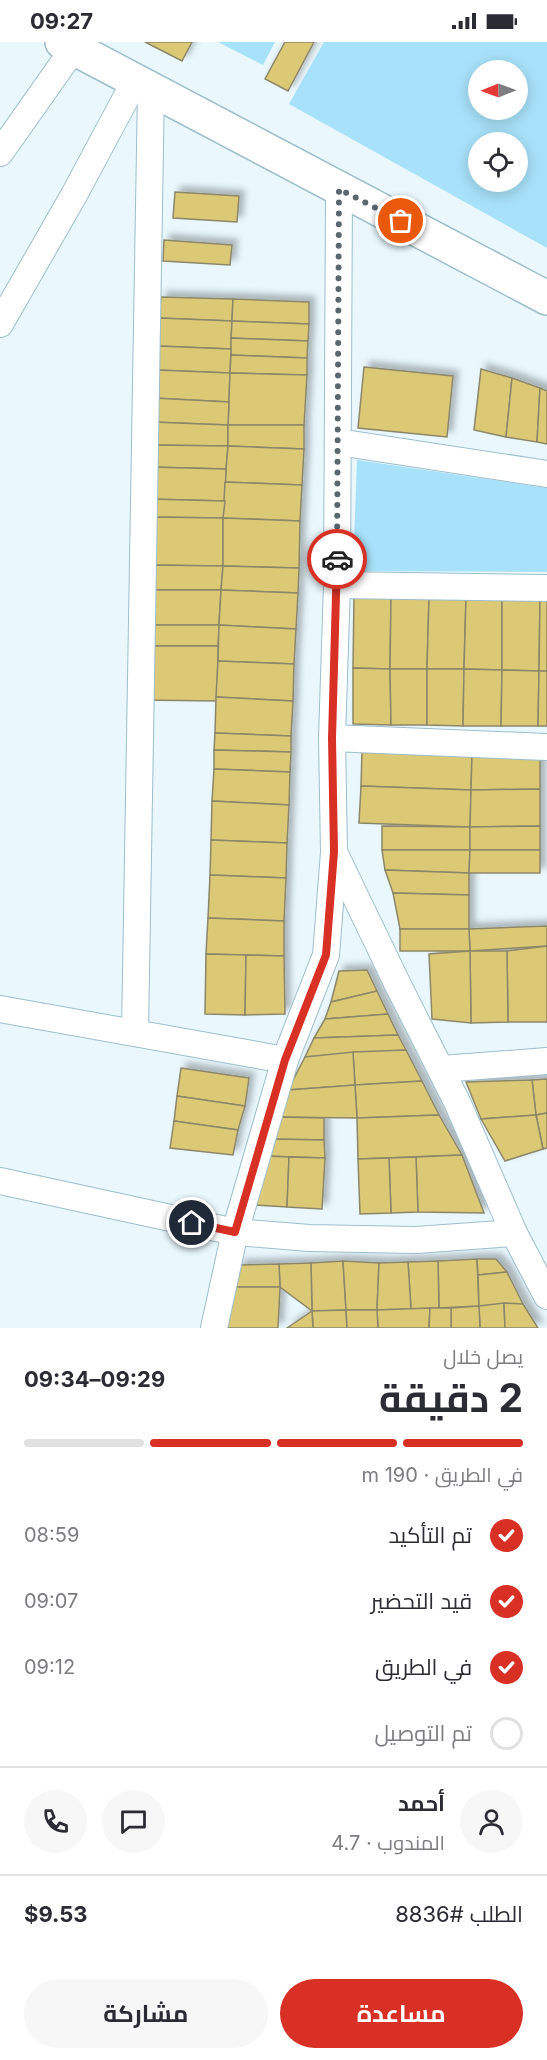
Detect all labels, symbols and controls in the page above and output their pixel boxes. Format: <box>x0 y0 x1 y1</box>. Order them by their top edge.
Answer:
text: 09:27 <box>30 8 93 34</box>
north arrow <box>468 60 528 120</box>
map controls <box>468 60 528 192</box>
button: locate <box>468 132 528 192</box>
pin <box>375 195 426 246</box>
icon: bag <box>384 204 417 237</box>
courier <box>307 529 367 589</box>
icon: car <box>321 543 354 576</box>
pin <box>166 1197 217 1248</box>
icon: home <box>175 1206 208 1239</box>
text: يصل خلال <box>443 1345 523 1369</box>
text: 09:29–09:34 <box>24 1366 165 1392</box>
text: 2 دقيقة <box>379 1374 523 1421</box>
text: في الطريق · 190 m <box>362 1463 523 1487</box>
icon: check <box>490 1519 523 1552</box>
text: تم التأكيد <box>389 1522 472 1548</box>
text: 08:59 <box>24 1523 79 1547</box>
icon: check <box>490 1585 523 1618</box>
text: قيد التحضير <box>371 1588 472 1614</box>
text: 09:07 <box>24 1589 78 1613</box>
icon: check <box>490 1651 523 1684</box>
text: في الطريق <box>375 1654 472 1680</box>
text: 09:12 <box>24 1655 75 1679</box>
text: تم التوصيل <box>374 1720 472 1746</box>
button: phone <box>24 1790 87 1853</box>
button: chat <box>102 1790 165 1853</box>
text: أحمد <box>398 1790 445 1816</box>
button: person <box>460 1790 523 1853</box>
text: المندوب · 4.7 <box>331 1831 445 1855</box>
text: $9.53 <box>24 1901 88 1927</box>
text: الطلب #8836 <box>395 1901 523 1927</box>
button: مشاركة <box>24 1979 268 2048</box>
button: مساعدة <box>280 1979 523 2048</box>

